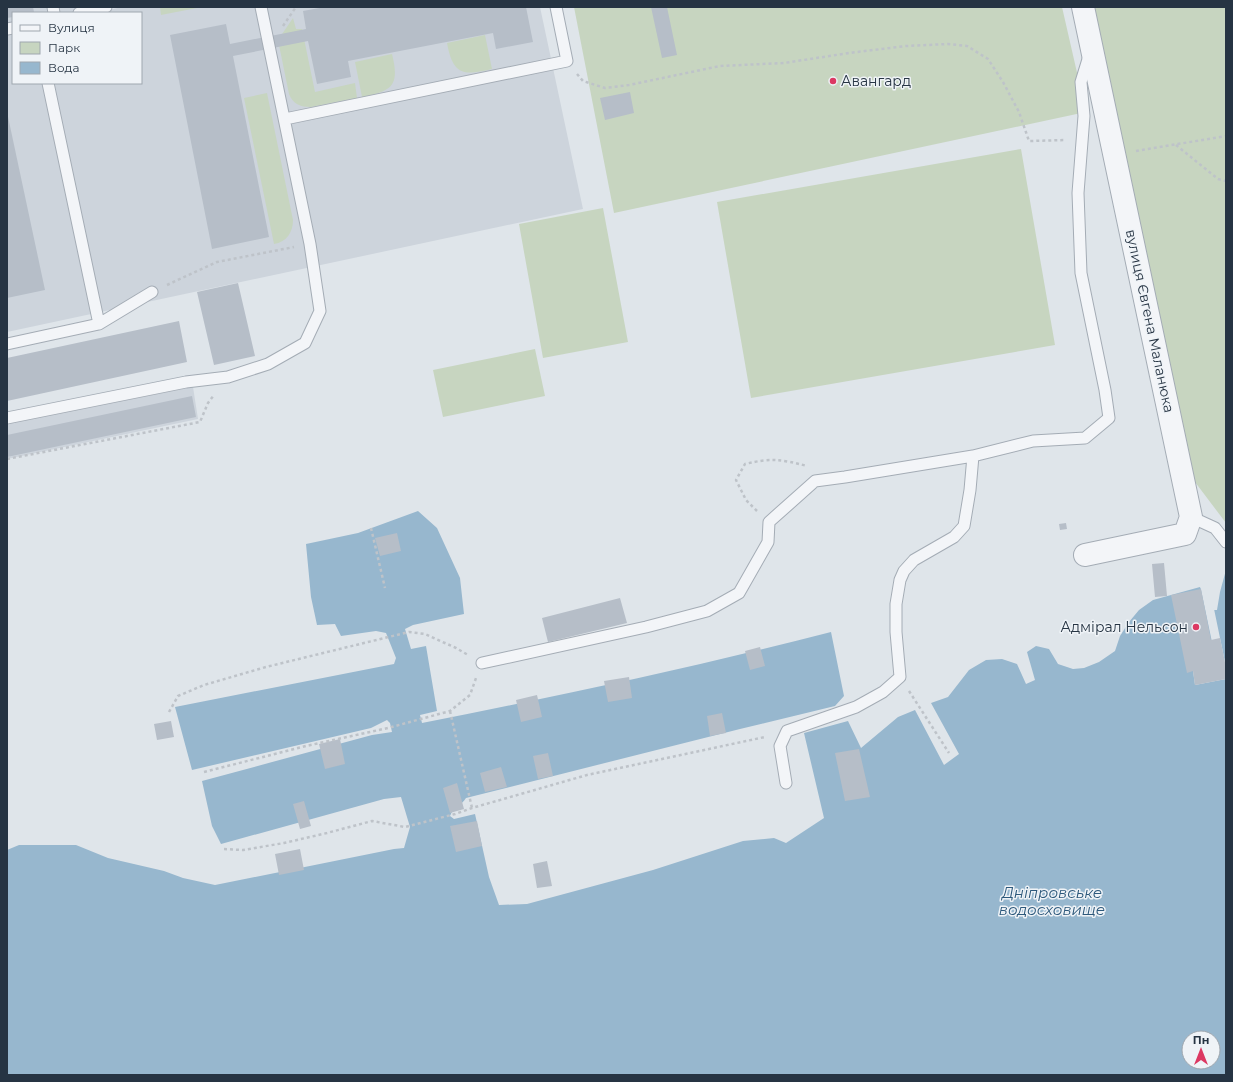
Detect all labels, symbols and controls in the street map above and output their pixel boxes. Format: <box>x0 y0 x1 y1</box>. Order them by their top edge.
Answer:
legend <box>12 12 142 84</box>
text: Вулиця <box>48 20 95 35</box>
text: Парк <box>48 40 80 55</box>
text: Вода <box>48 60 79 75</box>
place label: Авангард <box>841 72 911 90</box>
marker: Авангард <box>828 76 838 86</box>
street label: вулиця Євгена Маланюка <box>1122 228 1178 414</box>
place label: Адмірал Нельсон <box>1061 618 1188 636</box>
marker: Адмірал Нельсон <box>1191 622 1201 632</box>
water label: Дніпровське водосховище <box>999 883 1105 919</box>
north arrow <box>1181 1030 1221 1070</box>
text: Пн <box>1193 1033 1209 1047</box>

